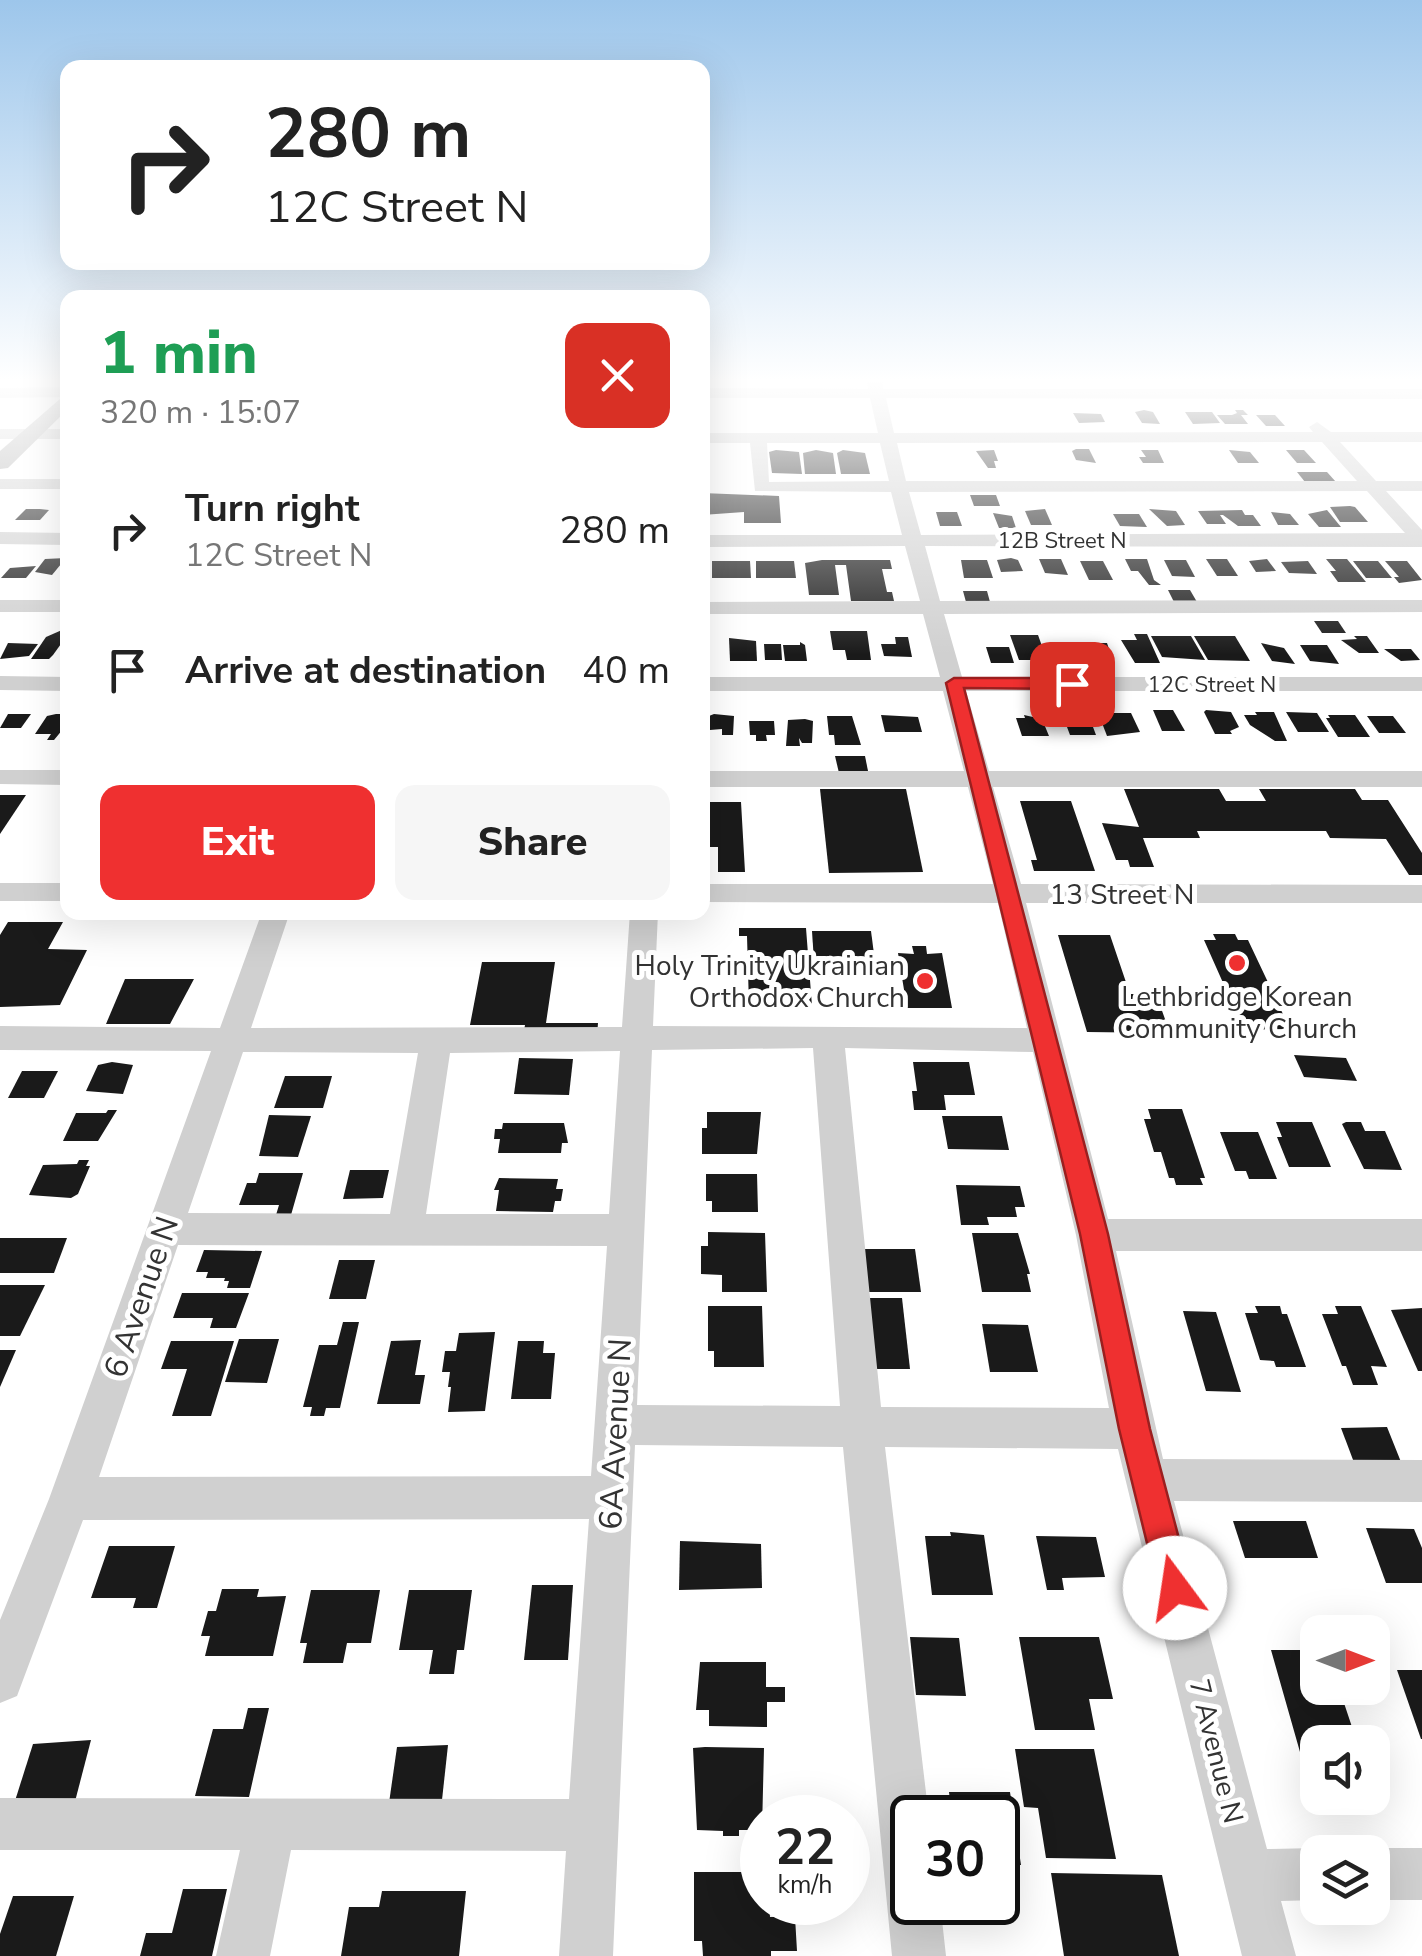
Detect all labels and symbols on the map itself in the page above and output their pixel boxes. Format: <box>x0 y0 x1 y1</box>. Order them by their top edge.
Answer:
street label: 12B Street N <box>998 526 1126 556</box>
pin <box>1030 642 1115 727</box>
street label: 12C Street N <box>1148 670 1276 700</box>
street label: 13 Street N <box>1049 876 1195 914</box>
place label: Holy Trinity Ukrainian Orthodox Church <box>635 947 905 1017</box>
marker: Lethbridge Korean Community Church <box>1226 952 1248 974</box>
marker: Holy Trinity Ukrainian Orthodox Church <box>914 970 936 992</box>
place label: Lethbridge Korean Community Church <box>1117 978 1357 1048</box>
street label: 6 Avenue N <box>94 1211 189 1384</box>
street label: 6A Avenue N <box>589 1337 642 1531</box>
position arrow <box>1123 1536 1227 1640</box>
north arrow <box>1300 1615 1390 1705</box>
street label: 7 Avenue N <box>1180 1675 1252 1827</box>
speed limit sign: 30 <box>890 1795 1020 1925</box>

